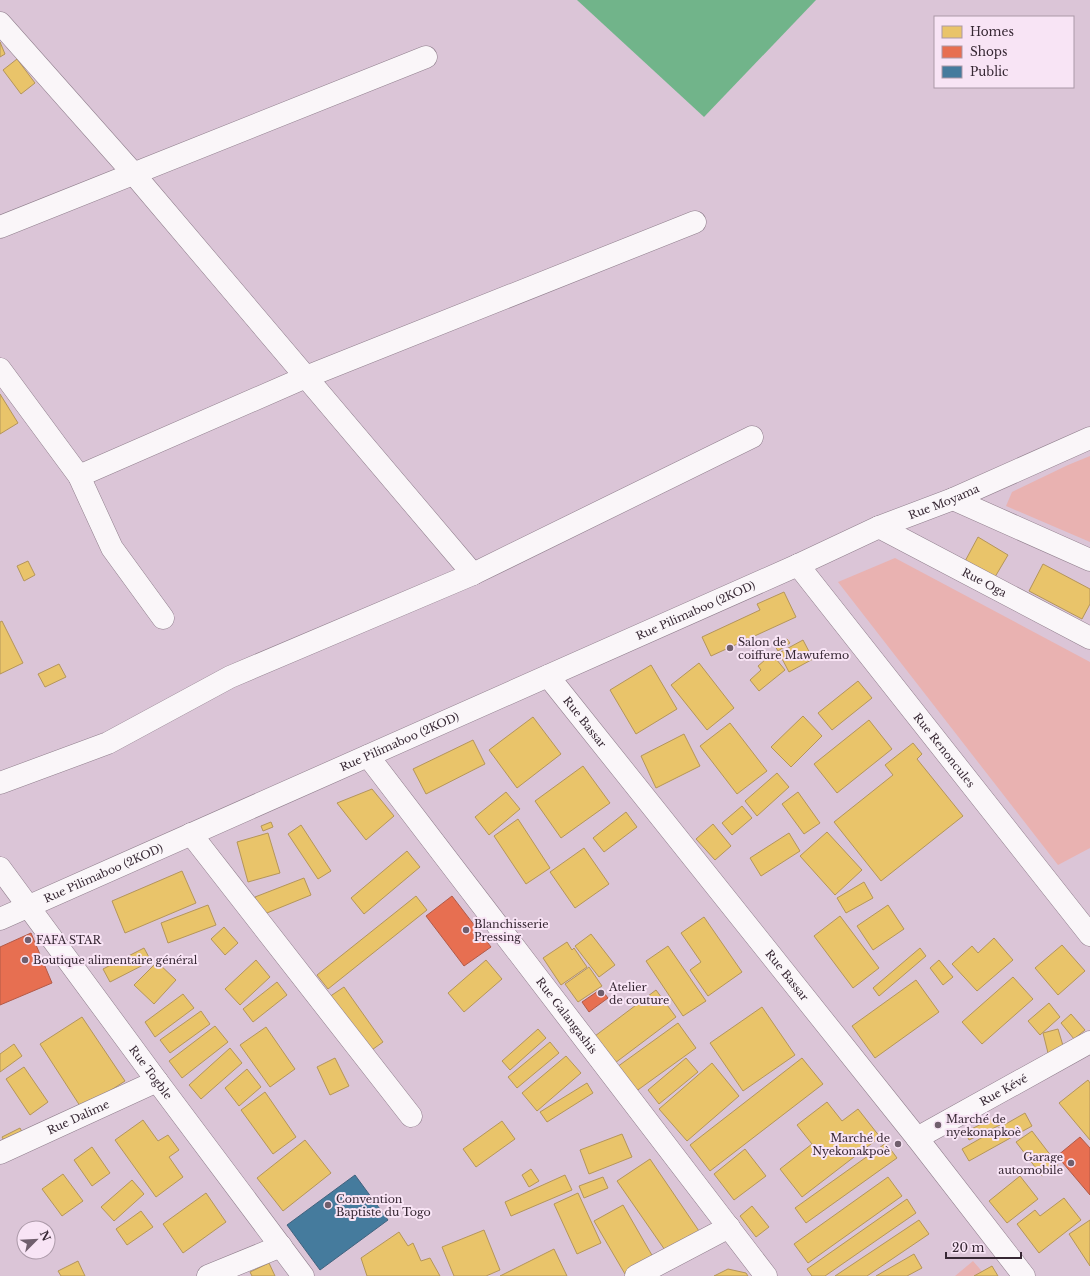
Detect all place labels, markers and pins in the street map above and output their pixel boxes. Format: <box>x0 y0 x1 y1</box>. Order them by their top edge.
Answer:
place label: Salon de coiffure Mawufemo <box>738 635 849 662</box>
marker: Salon de coiffure Mawufemo <box>725 643 735 653</box>
place label: Blanchisserie Pressing <box>474 917 549 944</box>
marker: Blanchisserie Pressing <box>461 925 471 935</box>
place label: FAFA STAR <box>36 933 101 947</box>
marker: FAFA STAR <box>23 935 33 945</box>
place label: Boutique alimentaire général <box>33 953 198 967</box>
marker: Boutique alimentaire général <box>20 955 30 965</box>
place label: Atelier de couture <box>608 980 669 1007</box>
marker: Atelier de couture <box>596 988 606 998</box>
place label: Marché de nyekonapkoè <box>946 1112 1021 1139</box>
marker: Marché de nyekonapkoè <box>933 1120 943 1130</box>
place label: Marché de Nyekonakpoè <box>812 1131 890 1158</box>
marker: Marché de Nyekonakpoè <box>893 1139 903 1149</box>
place label: Garage automobile <box>998 1150 1063 1177</box>
marker: Garage automobile <box>1066 1158 1076 1168</box>
place label: Convention Baptiste du Togo <box>336 1192 431 1219</box>
marker: Convention Baptiste du Togo <box>323 1200 333 1210</box>

